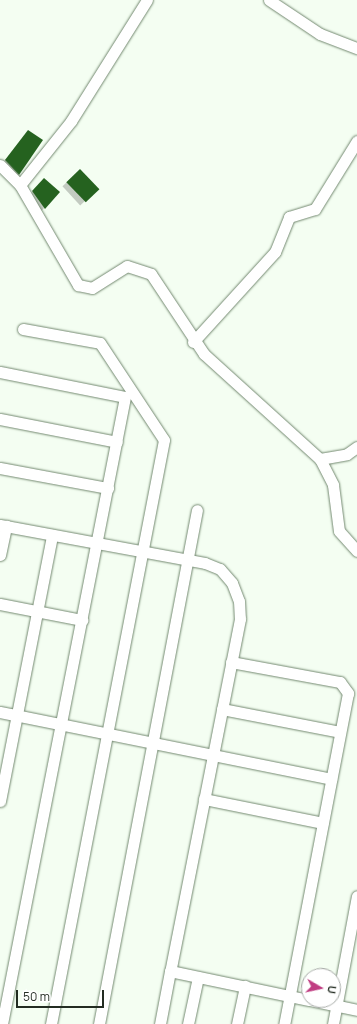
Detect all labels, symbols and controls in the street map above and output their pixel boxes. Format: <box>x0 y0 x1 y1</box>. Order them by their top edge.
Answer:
north arrow <box>301 968 341 1008</box>
scale bar <box>18 982 106 1008</box>
text: U <box>324 985 340 995</box>
text: 50 m <box>23 988 50 1005</box>

